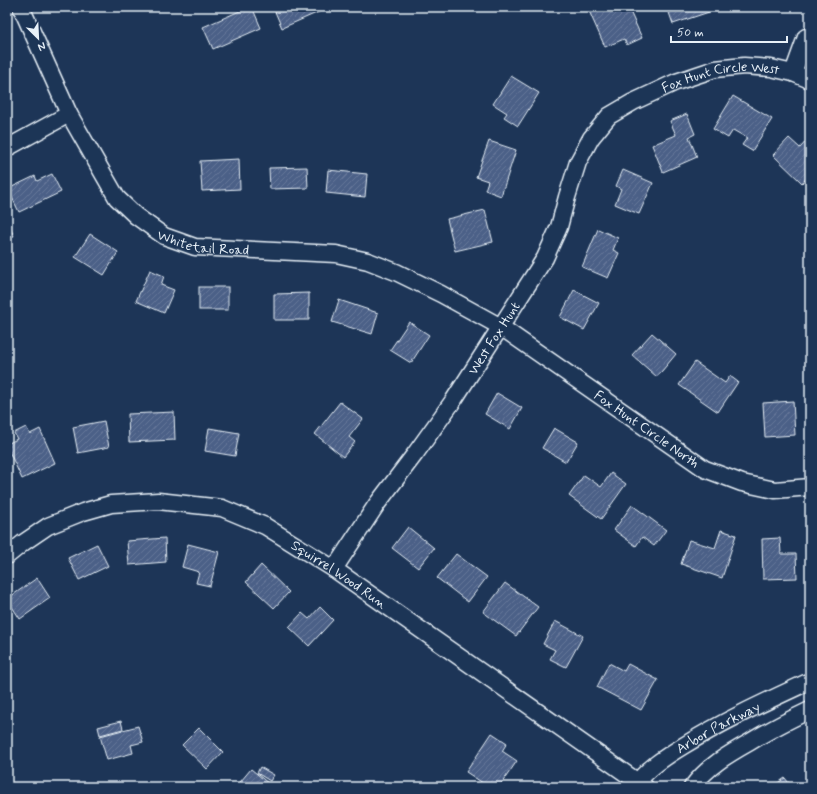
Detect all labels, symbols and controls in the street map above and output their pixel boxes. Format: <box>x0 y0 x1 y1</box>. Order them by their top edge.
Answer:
north arrow <box>18 18 58 58</box>
scale bar <box>671 18 787 44</box>
text: 50 m <box>677 25 704 41</box>
text: N <box>35 38 48 54</box>
street label: Fox Hunt Circle West <box>659 58 781 97</box>
street label: Whitetail Road <box>155 226 250 260</box>
street label: West Fox Hunt <box>464 298 525 378</box>
street label: Fox Hunt Circle North <box>590 386 703 473</box>
street label: Squirrel Wood Run <box>287 536 390 613</box>
street label: Arbor Parkway <box>673 698 763 758</box>

